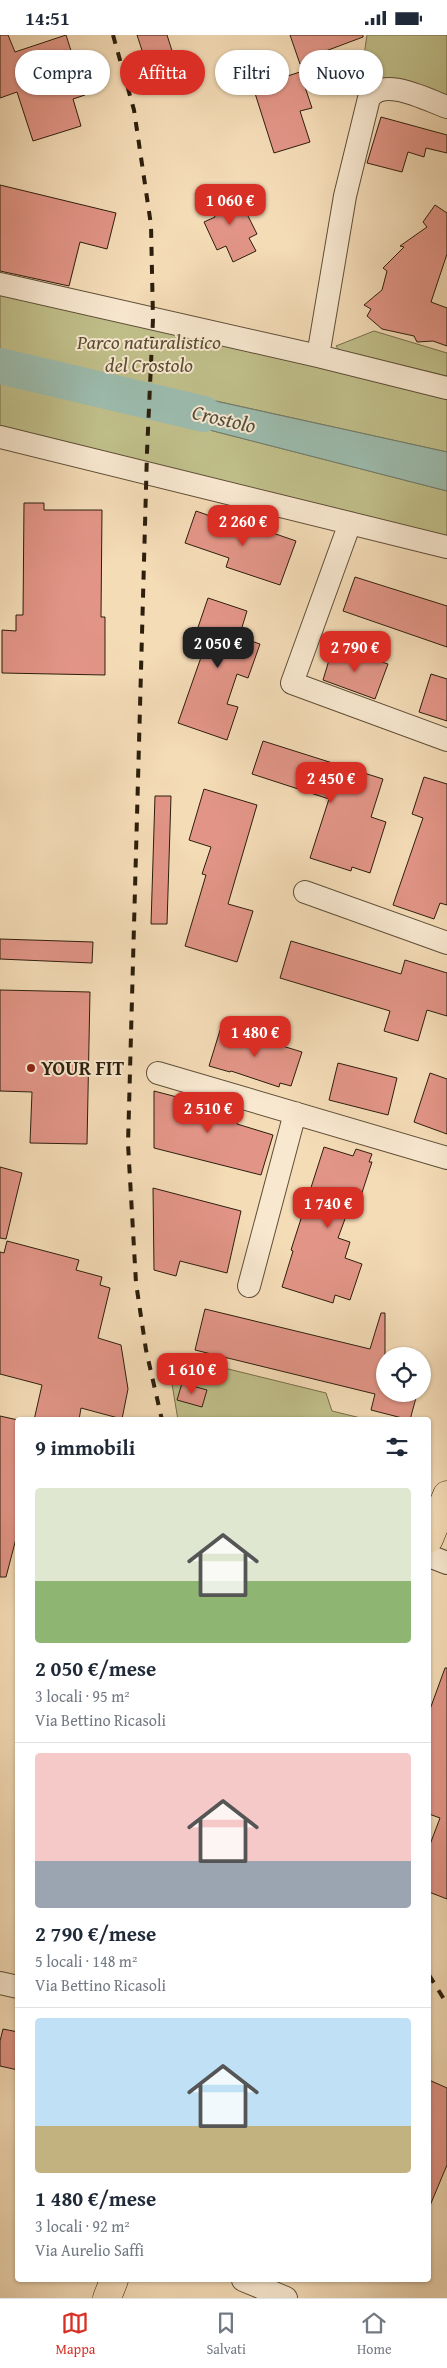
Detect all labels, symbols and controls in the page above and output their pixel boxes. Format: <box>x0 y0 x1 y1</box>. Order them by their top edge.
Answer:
text: 14:51 <box>25 4 70 32</box>
chip: Compra <box>15 50 110 95</box>
chip: Affitta <box>120 50 205 95</box>
chip: Filtri <box>215 50 289 95</box>
chip: Nuovo <box>299 50 383 95</box>
pin: 1 060 € <box>184 183 276 226</box>
text: 1 060 € <box>206 188 254 212</box>
park label: Parco naturalistico del Crostolo <box>76 327 221 379</box>
water label: Crostolo <box>189 396 259 441</box>
pin: 2 260 € <box>197 505 289 547</box>
text: 2 260 € <box>219 509 267 533</box>
pin: 2 050 € <box>172 627 264 669</box>
text: 2 050 € <box>194 631 242 655</box>
pin: 2 790 € <box>309 631 401 673</box>
text: 2 790 € <box>331 635 379 659</box>
pin: 2 450 € <box>285 761 377 804</box>
text: 2 450 € <box>307 766 355 790</box>
pin: 1 480 € <box>209 1015 301 1058</box>
text: 1 480 € <box>231 1020 279 1044</box>
place label: YOUR FIT <box>41 1053 125 1082</box>
marker: YOUR FIT <box>25 1062 37 1074</box>
pin: 2 510 € <box>162 1091 254 1134</box>
text: 2 510 € <box>184 1096 232 1120</box>
pin: 1 740 € <box>282 1187 374 1229</box>
text: 1 740 € <box>304 1191 352 1215</box>
map controls <box>376 1347 431 1402</box>
button: locate <box>376 1347 431 1402</box>
pin: 1 610 € <box>146 1353 238 1395</box>
text: 1 610 € <box>168 1357 216 1381</box>
text: 9 immobili <box>35 1432 135 1463</box>
icon: filters <box>383 1433 411 1461</box>
icon: home <box>178 1520 268 1610</box>
text: 2 050 €/mese <box>35 1653 156 1684</box>
text: 3 locali · 95 m² <box>35 1684 130 1708</box>
text: Via Bettino Ricasoli <box>35 1708 166 1732</box>
icon: home <box>178 1786 268 1876</box>
text: 2 790 €/mese <box>35 1918 156 1949</box>
text: 5 locali · 148 m² <box>35 1949 137 1973</box>
text: Via Bettino Ricasoli <box>35 1973 166 1997</box>
icon: home <box>178 2051 268 2141</box>
text: 1 480 €/mese <box>35 2183 156 2214</box>
text: 3 locali · 92 m² <box>35 2214 130 2238</box>
text: Via Aurelio Saffi <box>35 2238 144 2262</box>
tab: Mappa <box>56 2309 95 2359</box>
tab: Salvati <box>206 2309 246 2359</box>
tab: Home <box>357 2309 391 2359</box>

